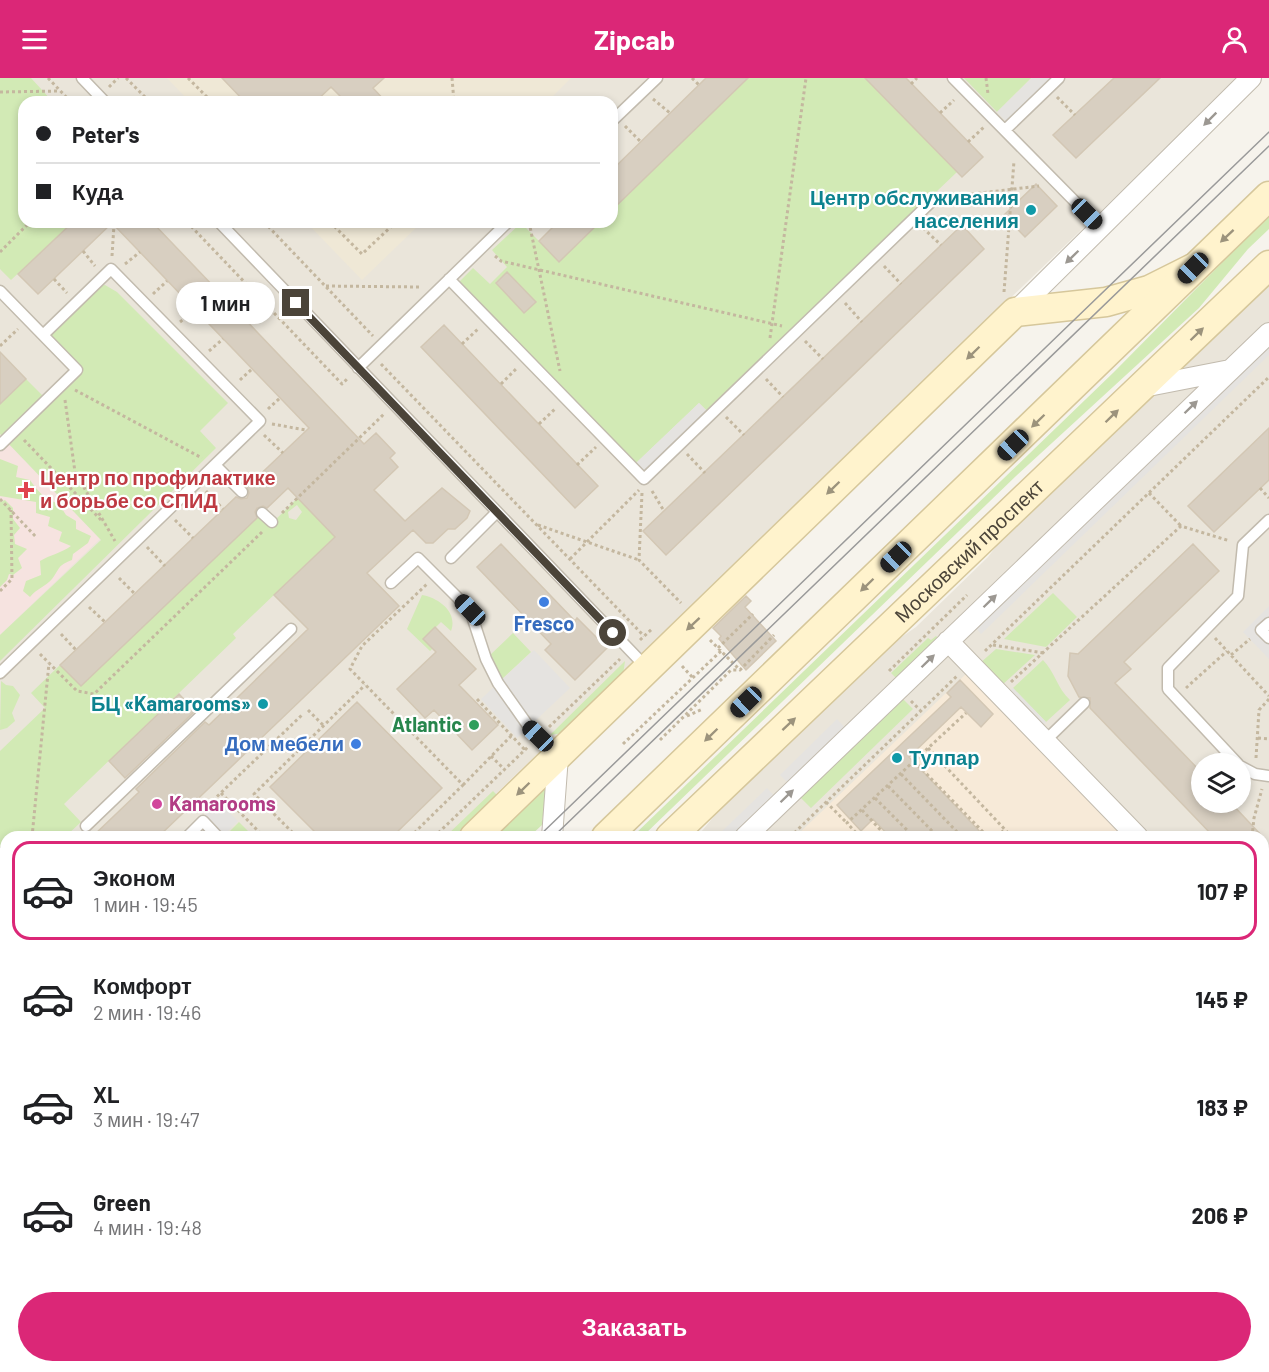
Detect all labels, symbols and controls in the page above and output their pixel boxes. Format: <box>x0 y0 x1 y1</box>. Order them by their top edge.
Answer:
icon: menu <box>18 23 51 56</box>
text: Zipcab <box>594 23 675 55</box>
icon: person <box>1218 23 1251 56</box>
one-way arrow <box>1203 112 1217 126</box>
text: Peter's <box>72 121 140 147</box>
text: Куда <box>72 178 123 204</box>
place label: Центр обслуживания населения <box>810 185 1019 232</box>
car <box>1068 195 1106 233</box>
marker: Центр обслуживания населения <box>1024 203 1038 217</box>
one-way arrow <box>1219 229 1234 243</box>
one-way arrow <box>1065 249 1079 263</box>
car <box>1174 249 1212 287</box>
callout: 1 мин <box>176 282 275 324</box>
route end <box>282 289 309 316</box>
text: 1 мин <box>200 291 251 315</box>
one-way arrow <box>1190 327 1205 341</box>
one-way arrow <box>966 345 980 359</box>
one-way arrow <box>1184 401 1198 415</box>
one-way arrow <box>1105 409 1119 423</box>
one-way arrow <box>1030 414 1045 428</box>
car <box>994 426 1032 464</box>
place label: Центр по профилактике и борьбе со СПИД <box>40 465 276 512</box>
street label: Московский проспект <box>889 474 1048 627</box>
marker: Центр по профилактике и борьбе со СПИД <box>17 481 35 499</box>
one-way arrow <box>826 481 840 495</box>
car <box>877 538 915 576</box>
one-way arrow <box>860 578 874 592</box>
car <box>451 591 489 629</box>
one-way arrow <box>983 594 997 608</box>
marker: Fresco <box>537 595 551 609</box>
place label: Fresco <box>514 611 574 635</box>
one-way arrow <box>685 617 700 631</box>
route start <box>599 619 626 646</box>
one-way arrow <box>920 654 935 668</box>
car <box>727 683 765 721</box>
place label: БЦ «Kamarooms» <box>91 691 251 715</box>
marker: БЦ «Kamarooms» <box>256 697 270 711</box>
place label: Atlantic <box>392 712 462 736</box>
car <box>519 717 557 755</box>
marker: Atlantic <box>467 718 481 732</box>
one-way arrow <box>782 718 796 732</box>
one-way arrow <box>704 728 719 742</box>
place label: Дом мебели <box>225 731 344 755</box>
marker: Дом мебели <box>349 737 363 751</box>
place label: Тулпар <box>909 745 979 769</box>
marker: Тулпар <box>890 751 904 765</box>
map controls <box>1191 753 1251 813</box>
button: layers <box>1191 753 1251 813</box>
one-way arrow <box>516 782 530 796</box>
one-way arrow <box>780 790 794 804</box>
place label: Kamarooms <box>169 791 276 815</box>
marker: Kamarooms <box>150 797 164 811</box>
icon: car <box>21 864 75 918</box>
text: Эконом <box>93 864 176 890</box>
text: 107 ₽ <box>1197 878 1248 904</box>
text: 1 мин · 19:45 <box>93 892 198 916</box>
icon: car <box>21 972 75 1026</box>
text: Комфорт <box>93 972 192 998</box>
text: 145 ₽ <box>1195 986 1248 1012</box>
text: 2 мин · 19:46 <box>93 1000 201 1024</box>
icon: car <box>21 1080 75 1134</box>
text: XL <box>93 1081 119 1107</box>
text: 183 ₽ <box>1197 1094 1248 1120</box>
text: 3 мин · 19:47 <box>93 1107 200 1131</box>
icon: car <box>21 1188 75 1242</box>
text: Green <box>93 1189 151 1215</box>
text: 206 ₽ <box>1192 1202 1248 1228</box>
text: 4 мин · 19:48 <box>93 1215 202 1239</box>
button: Заказать <box>18 1292 1251 1361</box>

